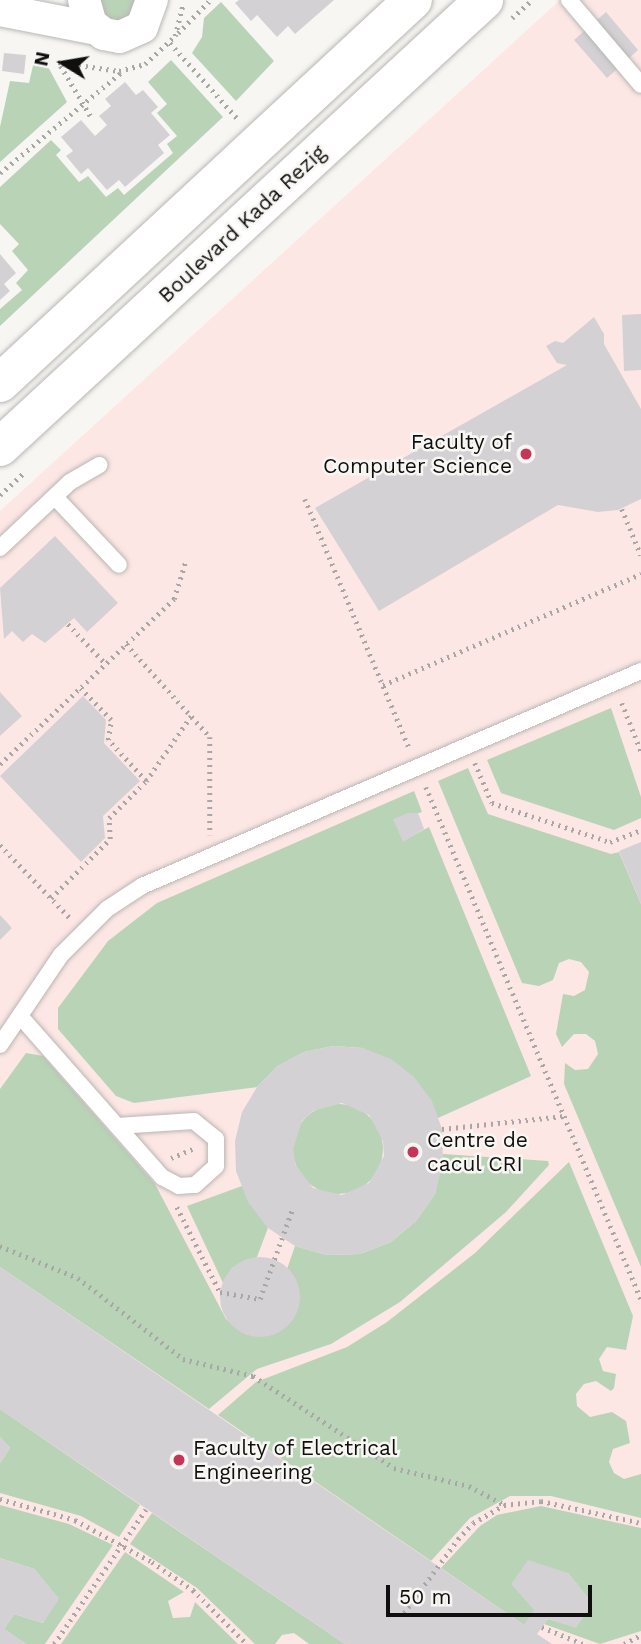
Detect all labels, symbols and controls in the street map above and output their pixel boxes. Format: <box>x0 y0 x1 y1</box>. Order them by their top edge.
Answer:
north arrow <box>28 28 98 98</box>
text: N <box>29 50 55 68</box>
street label: Boulevard Kada Rezig <box>153 140 331 308</box>
place label: Faculty of Computer Science <box>322 429 512 479</box>
marker: Faculty of Computer Science <box>518 446 534 462</box>
place label: Centre de cacul CRI <box>427 1127 528 1177</box>
marker: Centre de cacul CRI <box>405 1144 421 1160</box>
place label: Faculty of Electrical Engineering <box>193 1435 399 1485</box>
marker: Faculty of Electrical Engineering <box>171 1452 187 1468</box>
scale bar <box>389 1570 596 1614</box>
text: 50 m <box>399 1584 451 1609</box>

